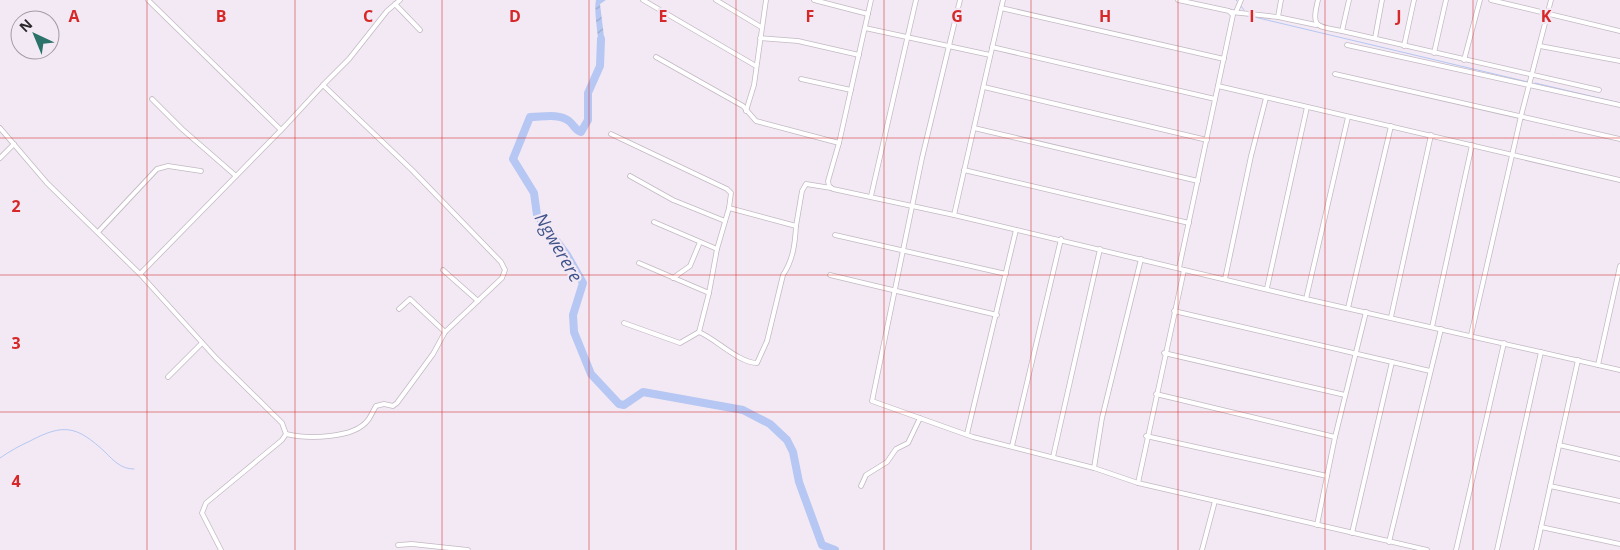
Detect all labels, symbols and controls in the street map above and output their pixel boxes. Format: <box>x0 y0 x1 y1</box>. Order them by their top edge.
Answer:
text: A <box>68 5 80 27</box>
text: B <box>216 5 226 27</box>
text: C <box>363 5 373 27</box>
text: D <box>509 5 521 27</box>
text: E <box>659 5 668 27</box>
text: F <box>806 5 814 27</box>
text: G <box>951 5 963 27</box>
text: H <box>1099 5 1111 27</box>
text: I <box>1249 5 1255 27</box>
text: J <box>1394 5 1402 27</box>
text: K <box>1541 5 1552 27</box>
north arrow <box>10 10 60 60</box>
text: N <box>15 14 36 36</box>
text: 2 <box>11 195 21 217</box>
water label: Ngwerere <box>530 208 588 286</box>
text: 3 <box>11 332 21 354</box>
text: 4 <box>11 470 21 492</box>

